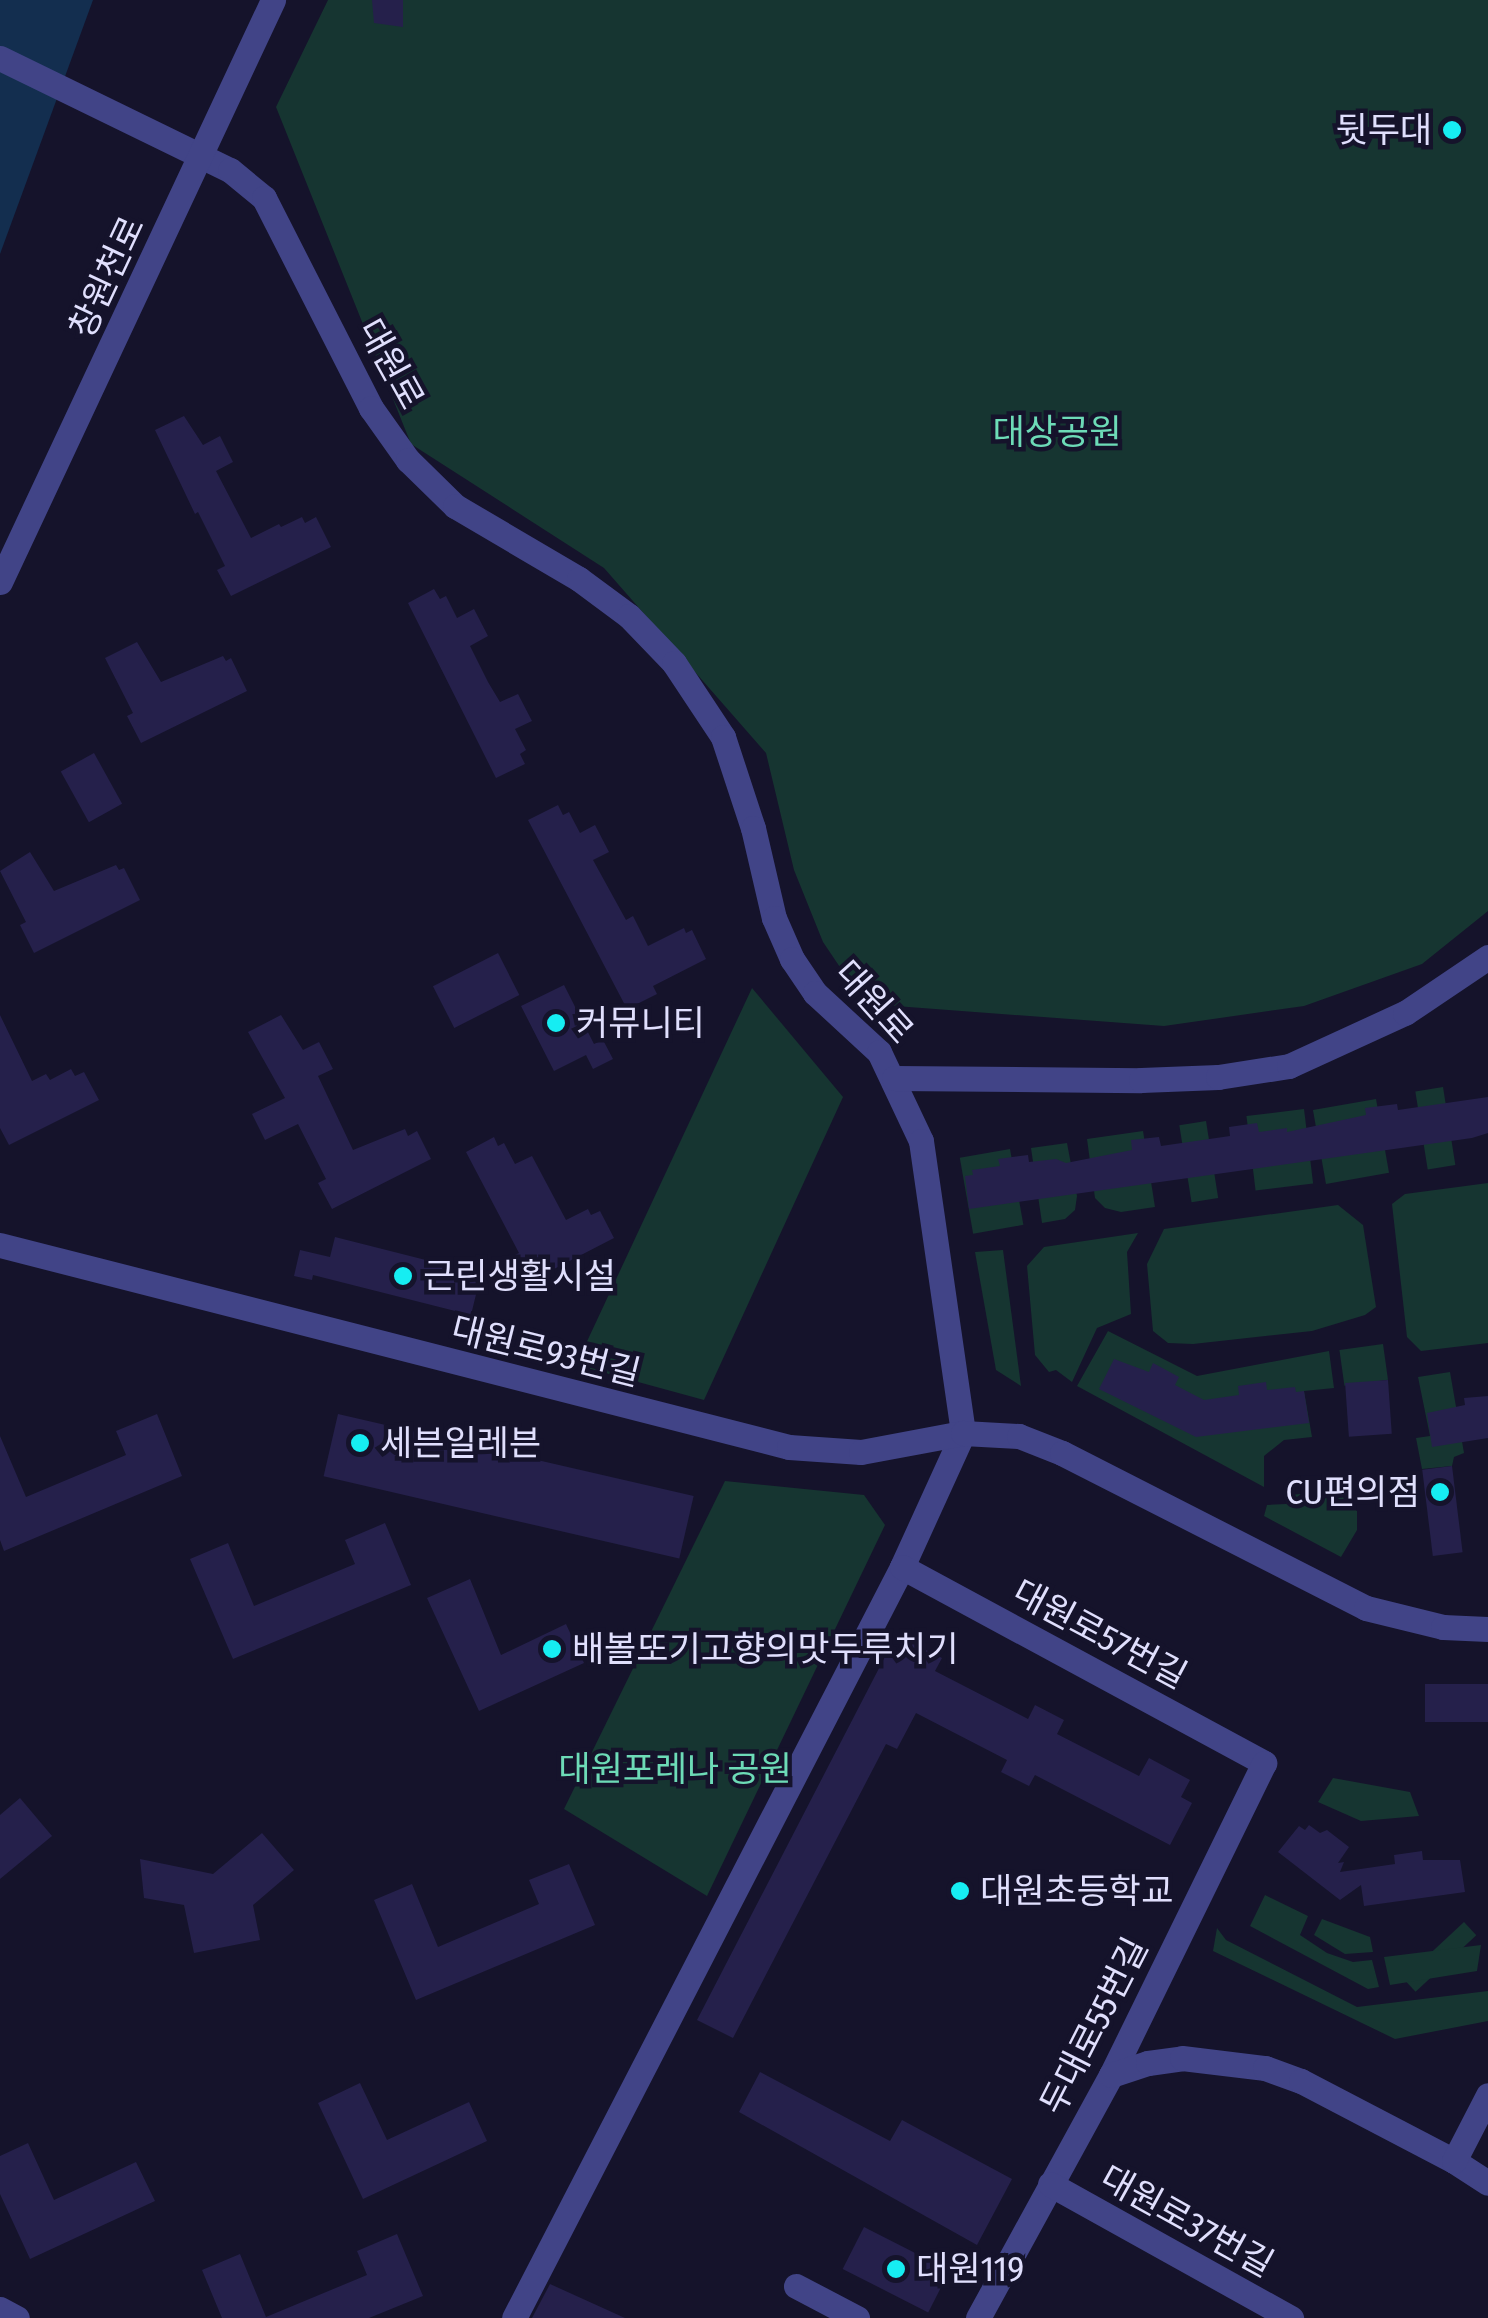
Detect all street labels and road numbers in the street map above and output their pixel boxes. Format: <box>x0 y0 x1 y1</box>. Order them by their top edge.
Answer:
street label: 창원천로 <box>61 210 153 344</box>
street label: 대원로 <box>349 312 433 416</box>
street label: 대원로 <box>826 952 922 1052</box>
street label: 대원로93번길 <box>447 1307 645 1395</box>
street label: 대원로57번길 <box>1006 1571 1194 1697</box>
street label: 두대로55번길 <box>1031 1931 1157 2121</box>
street label: 대원로37번길 <box>1093 2156 1281 2286</box>

